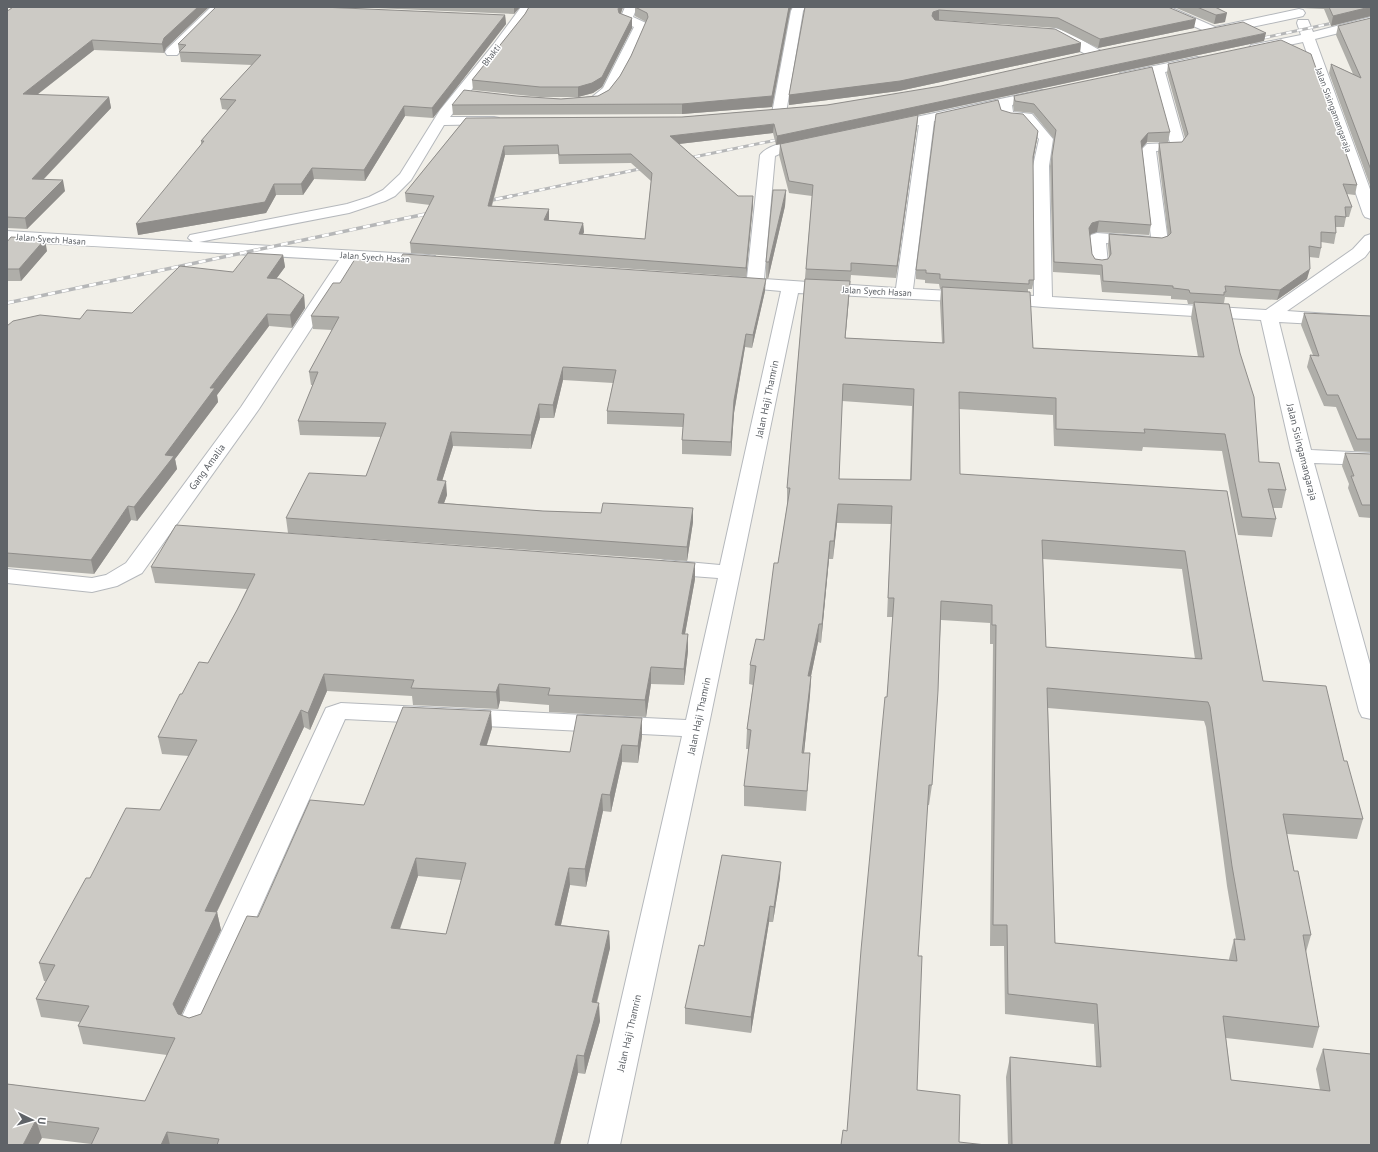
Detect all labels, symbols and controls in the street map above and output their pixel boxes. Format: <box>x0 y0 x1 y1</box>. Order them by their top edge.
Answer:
street label: Bhakti <box>479 42 503 68</box>
street label: Jalan Sisingamangaraja <box>1313 65 1354 154</box>
street label: Jalan Syech Hasan <box>15 231 86 247</box>
street label: Jalan Syech Hasan <box>339 249 410 265</box>
street label: Jalan Syech Hasan <box>841 284 912 298</box>
street label: Jalan Haji Thamrin <box>752 359 782 440</box>
street label: Jalan Sisingamangaraja <box>1283 401 1320 502</box>
street label: Gang Amalia <box>186 441 228 493</box>
street label: Jalan Haji Thamrin <box>684 676 714 757</box>
street label: Jalan Haji Thamrin <box>614 993 644 1074</box>
north arrow <box>12 1100 52 1140</box>
text: U <box>35 1117 49 1125</box>

